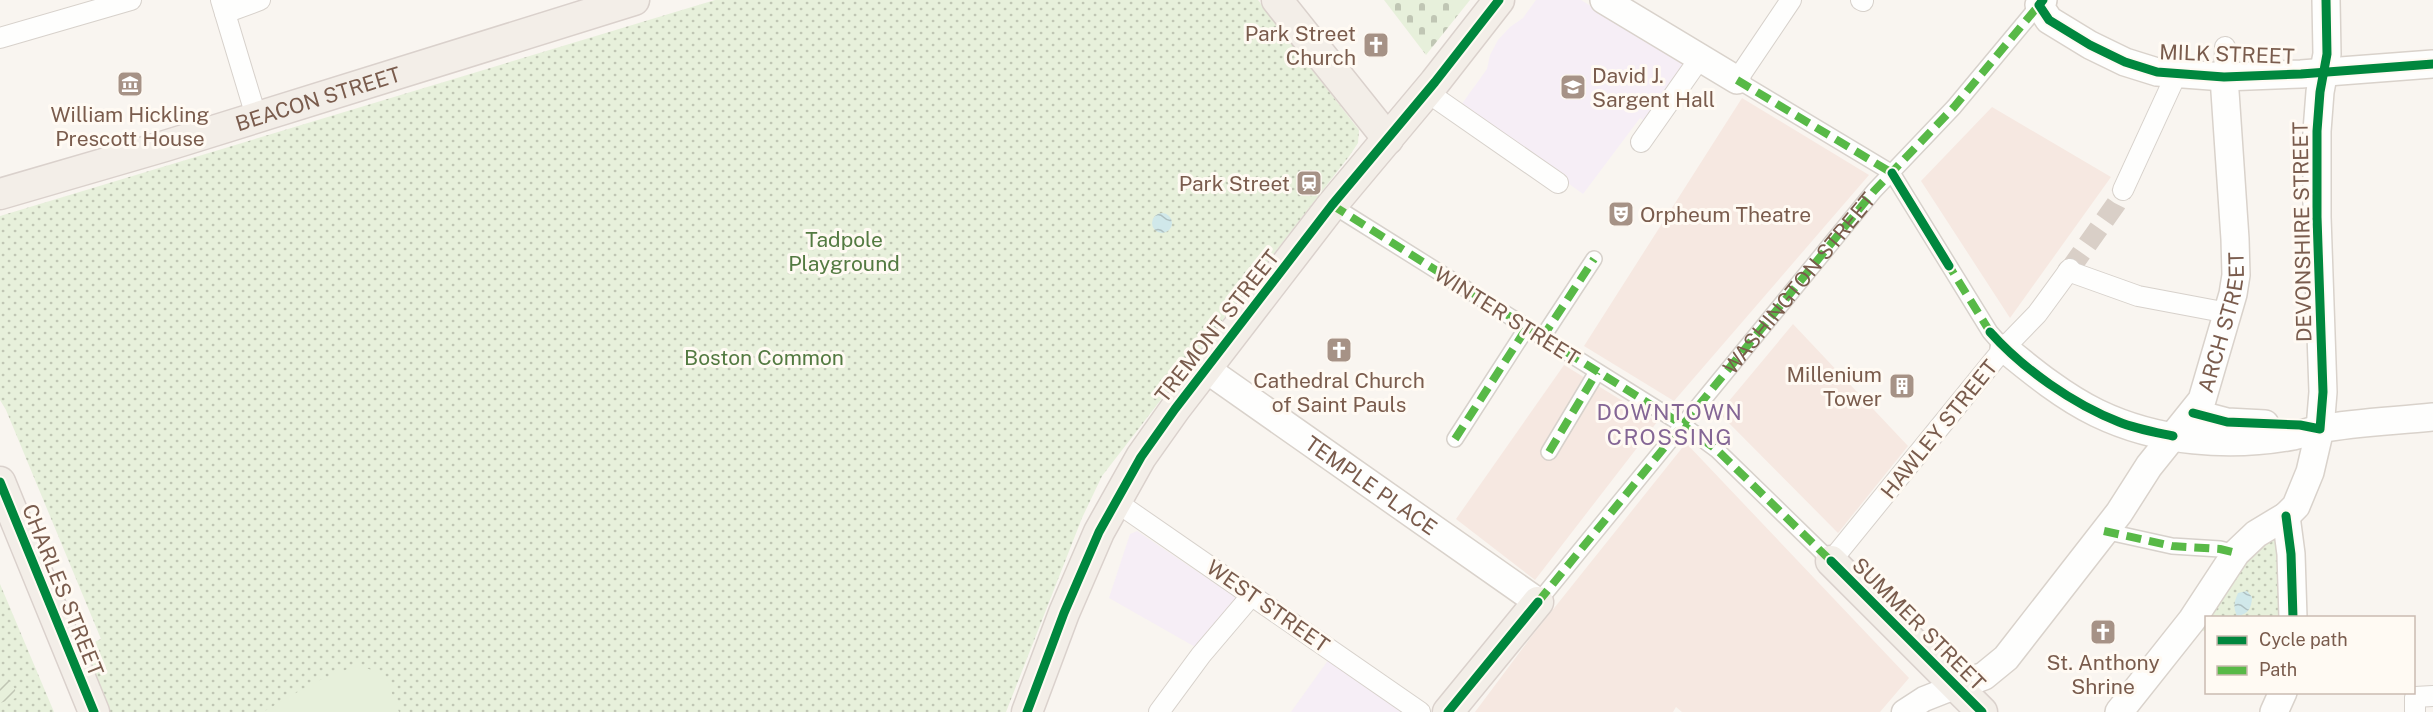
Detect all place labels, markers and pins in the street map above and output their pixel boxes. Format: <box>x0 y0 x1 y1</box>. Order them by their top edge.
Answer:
place label: Park Street Church <box>1245 21 1356 70</box>
church icon: Park Street Church <box>1361 30 1391 60</box>
place label: David J. Sargent Hall <box>1592 63 1715 112</box>
museum icon: William Hickling Prescott House <box>115 69 145 99</box>
school or university icon: David J. Sargent Hall <box>1558 72 1588 102</box>
place label: William Hickling Prescott House <box>51 102 209 151</box>
station icon: Park Street <box>1294 168 1324 198</box>
place label: Park Street <box>1179 171 1290 196</box>
theatre icon: Orpheum Theatre <box>1606 199 1636 229</box>
place label: Orpheum Theatre <box>1640 202 1811 227</box>
church icon: Cathedral Church of Saint Pauls <box>1324 335 1354 365</box>
place label: Millenium Tower <box>1786 362 1882 411</box>
place label: Cathedral Church of Saint Pauls <box>1253 368 1425 417</box>
building icon: Millenium Tower <box>1887 371 1917 401</box>
church icon: St. Anthony Shrine <box>2088 617 2118 647</box>
place label: St. Anthony Shrine <box>2046 650 2160 699</box>

